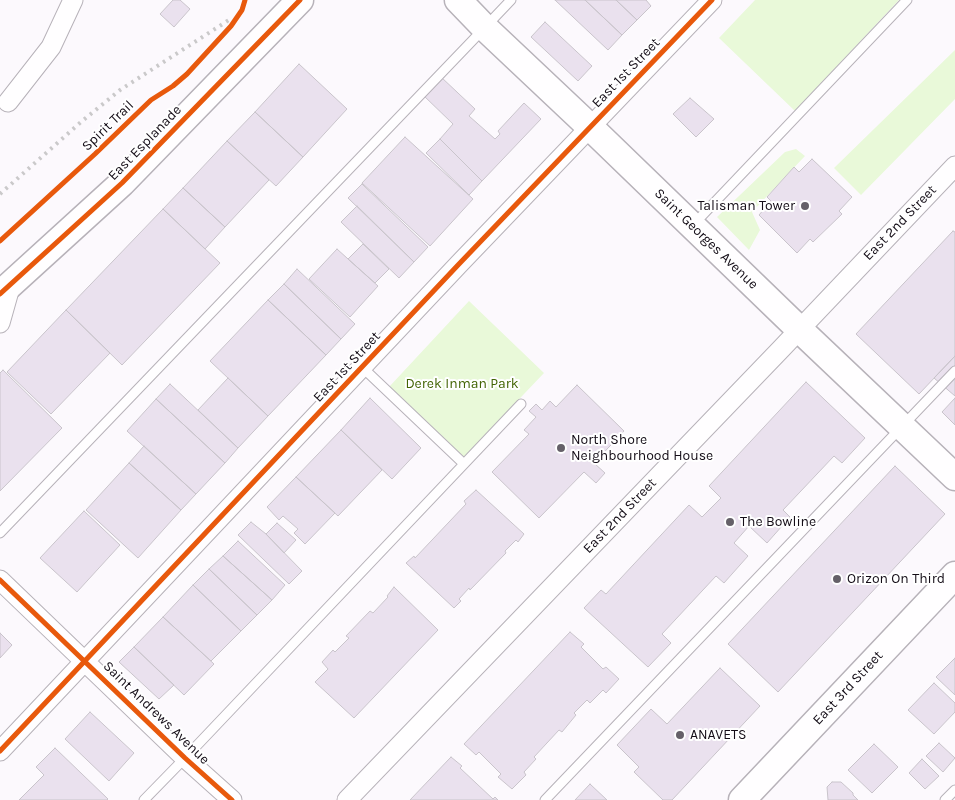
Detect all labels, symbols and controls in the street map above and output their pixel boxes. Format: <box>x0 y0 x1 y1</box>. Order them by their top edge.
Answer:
street label: East 1st Street <box>589 35 663 111</box>
street label: Spirit Trail <box>79 97 137 155</box>
street label: East Esplanade <box>105 102 185 184</box>
street label: East 2nd Street <box>860 182 940 264</box>
street label: Saint Georges Avenue <box>651 185 761 293</box>
place label: Talisman Tower <box>698 198 795 214</box>
marker: Talisman Tower <box>799 200 811 212</box>
street label: East 1st Street <box>310 328 384 406</box>
park label: Derek Inman Park <box>405 376 519 392</box>
place label: North Shore Neighbourhood House <box>571 432 713 464</box>
marker: North Shore Neighbourhood House <box>555 442 567 454</box>
street label: East 2nd Street <box>580 475 660 557</box>
place label: The Bowline <box>740 514 816 530</box>
marker: The Bowline <box>724 516 736 528</box>
place label: Orizon On Third <box>847 571 945 587</box>
marker: Orizon On Third <box>831 573 843 585</box>
street label: East 3rd Street <box>809 648 887 728</box>
street label: Saint Andrews Avenue <box>99 658 213 768</box>
place label: ANAVETS <box>690 727 746 743</box>
marker: ANAVETS <box>674 729 686 741</box>

